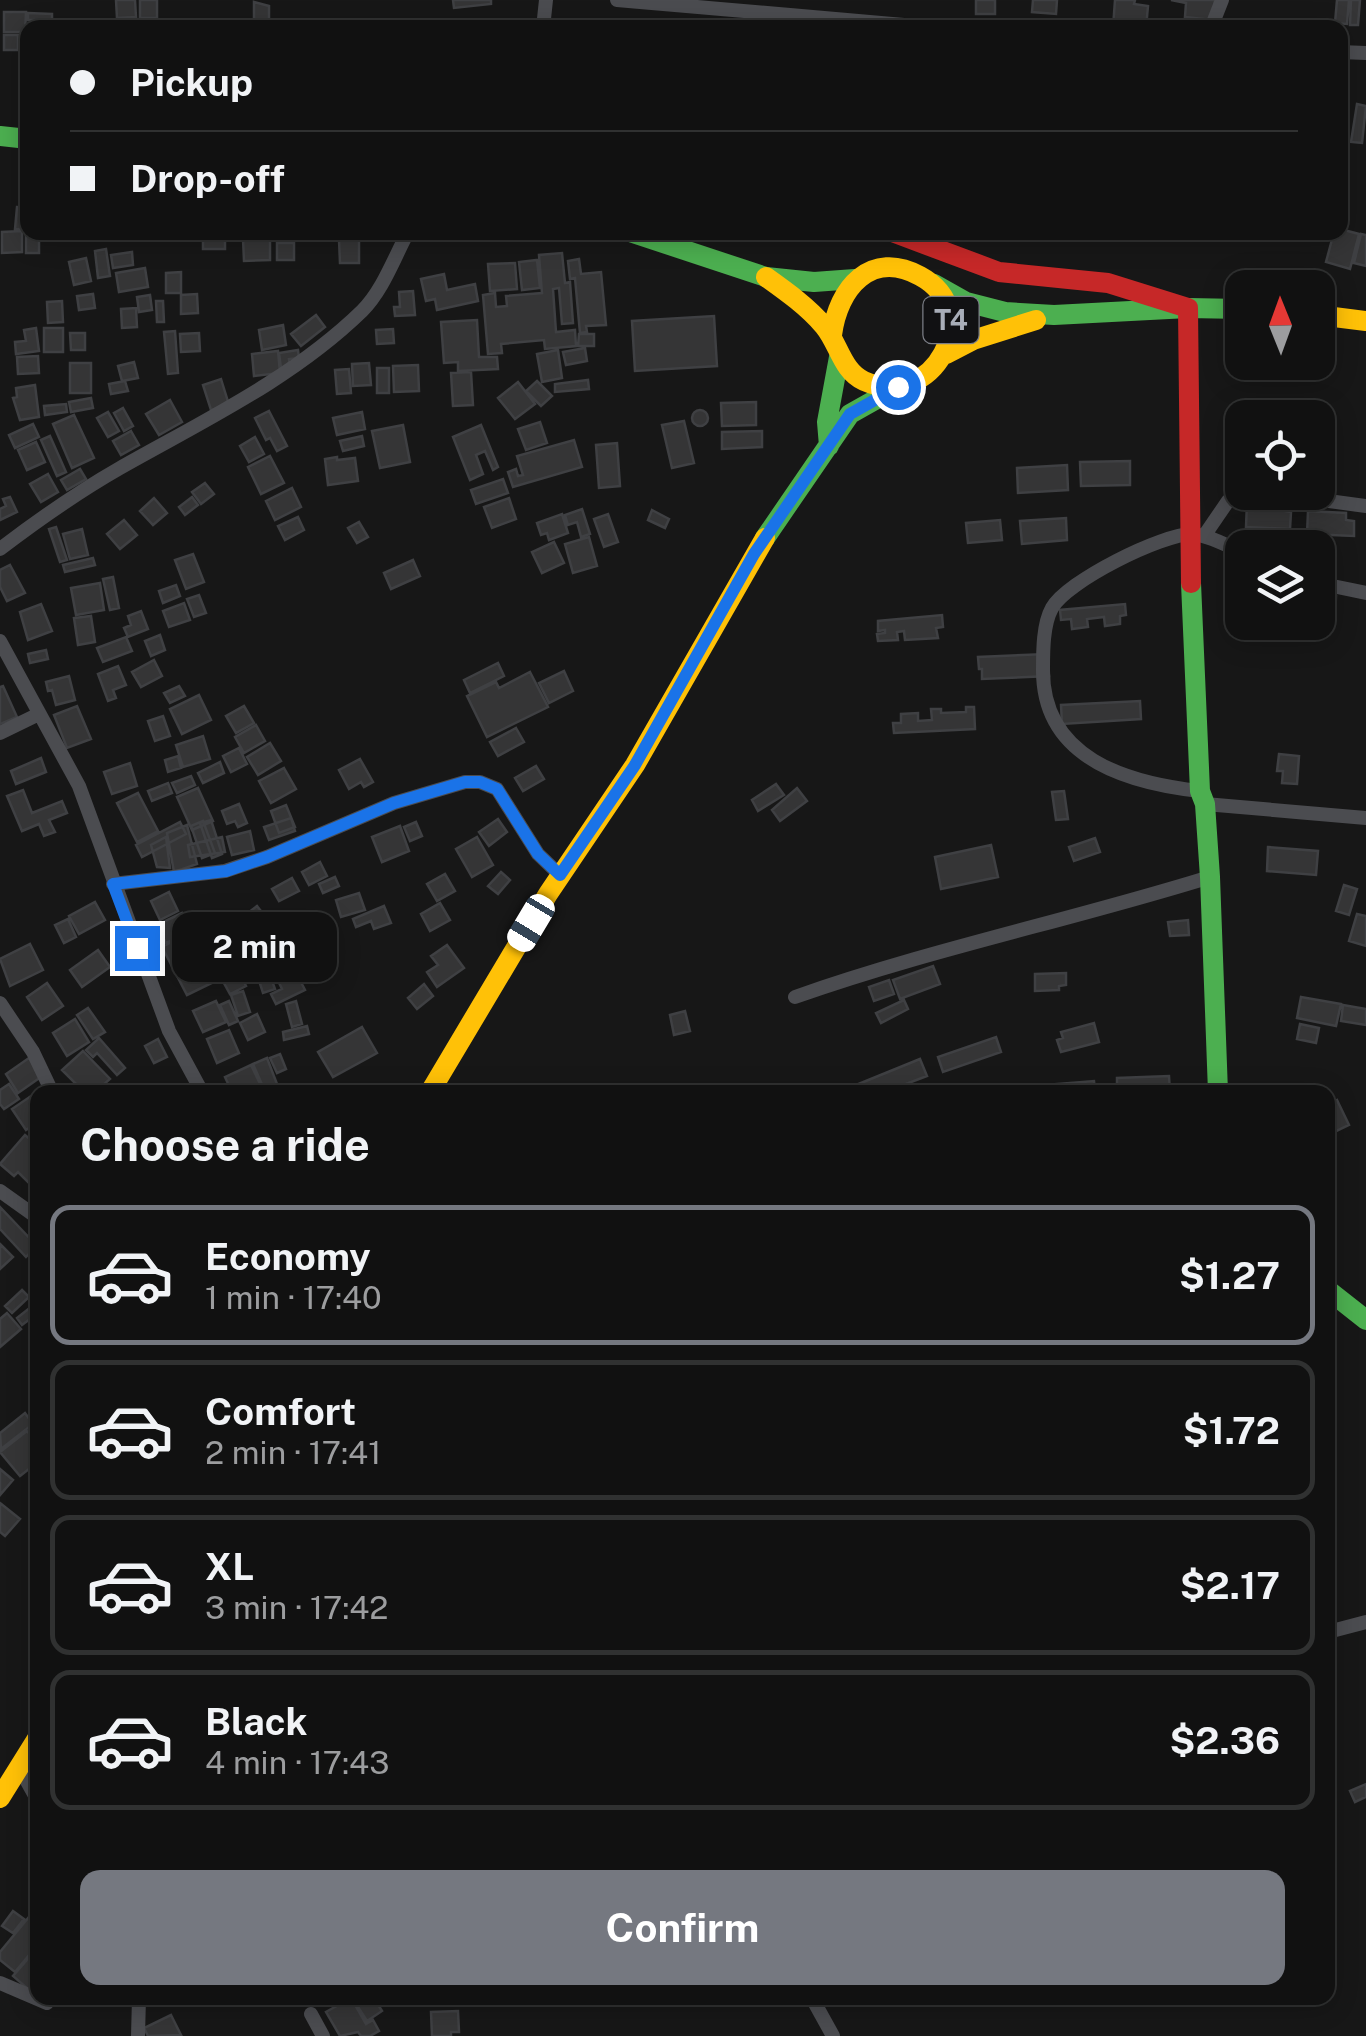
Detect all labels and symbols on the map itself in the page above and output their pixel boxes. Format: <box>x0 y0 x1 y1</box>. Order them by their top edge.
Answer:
north arrow <box>1225 270 1335 380</box>
road number: T4 <box>924 297 978 343</box>
route start <box>876 365 921 410</box>
car <box>503 890 559 956</box>
callout: 2 min <box>172 913 337 983</box>
route end <box>115 926 160 971</box>

